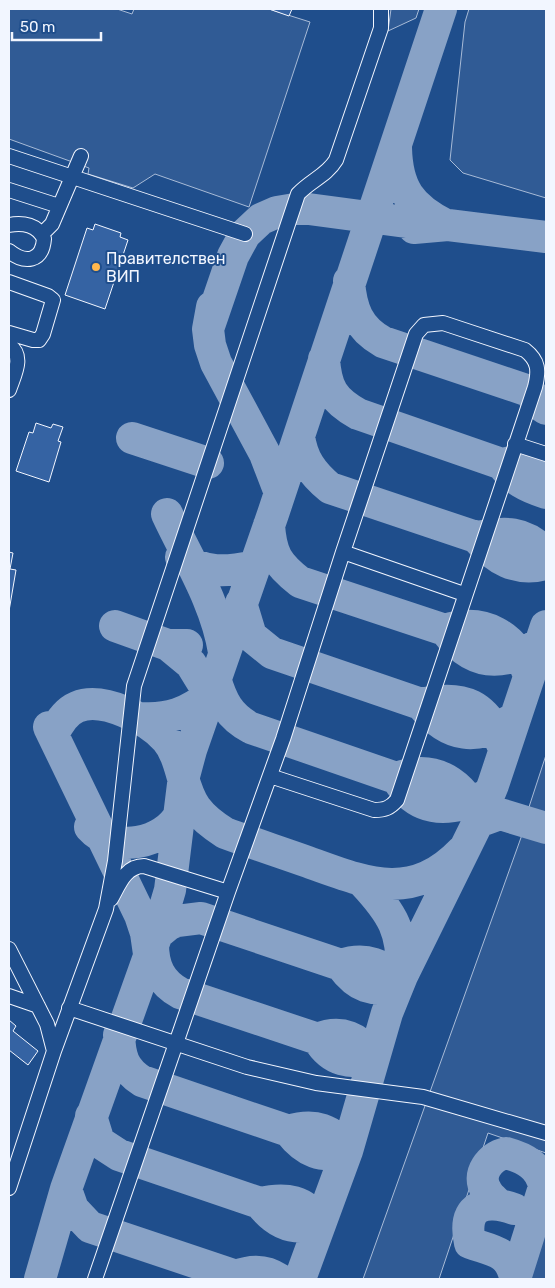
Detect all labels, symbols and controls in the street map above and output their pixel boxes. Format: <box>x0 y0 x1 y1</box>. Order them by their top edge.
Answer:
scale bar <box>12 10 101 42</box>
text: 50 m <box>20 18 55 36</box>
place label: Правителствен ВИП <box>106 249 226 286</box>
marker: Правителствен ВИП <box>90 261 102 273</box>

